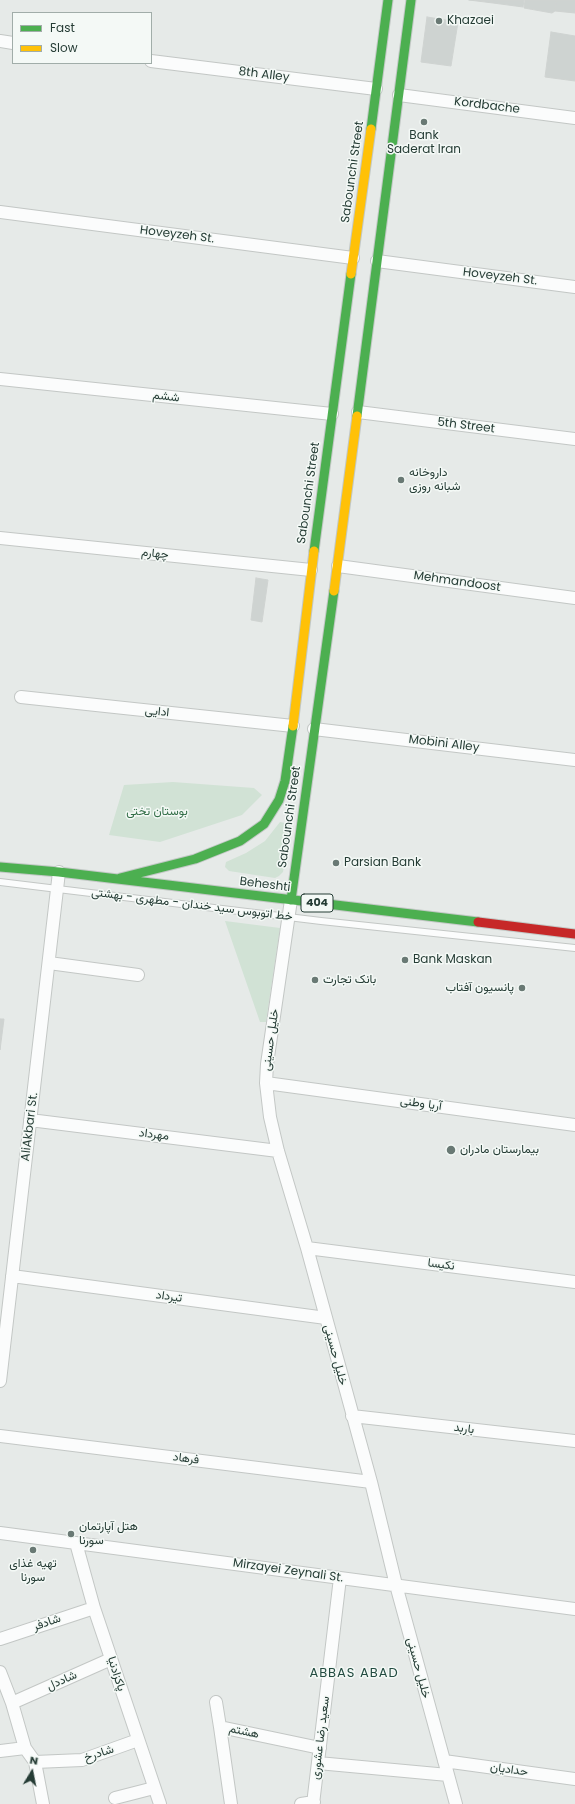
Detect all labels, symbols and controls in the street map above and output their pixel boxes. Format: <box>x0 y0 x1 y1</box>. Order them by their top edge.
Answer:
legend <box>12 12 152 64</box>
place label: Khazaei <box>447 14 494 28</box>
marker: Khazaei <box>434 16 444 26</box>
text: Fast <box>50 19 75 36</box>
text: Slow <box>50 39 78 56</box>
street label: 8th Alley <box>238 65 290 85</box>
street label: Kordbache <box>453 95 521 117</box>
marker: Bank Saderat Iran <box>419 117 429 127</box>
street label: Sabounchi Street <box>339 120 367 224</box>
place label: Bank Saderat Iran <box>387 129 461 157</box>
street label: Hoveyzeh St. <box>139 223 215 247</box>
street label: Hoveyzeh St. <box>462 265 538 289</box>
street label: ششم <box>152 388 180 406</box>
street label: 5th Street <box>436 415 496 437</box>
street label: Sabounchi Street <box>295 441 323 545</box>
place label: داروخانه شبانه روزی <box>409 466 460 494</box>
marker: داروخانه شبانه روزی <box>396 475 406 485</box>
street label: چهارم <box>141 545 169 563</box>
street label: Mehmandoost <box>413 569 501 595</box>
street label: ادایی <box>144 704 170 720</box>
street label: Mobini Alley <box>408 733 480 755</box>
street label: Sabounchi Street <box>276 765 304 869</box>
park label: بوستان تختی <box>126 805 188 819</box>
place label: Parsian Bank <box>344 856 421 870</box>
marker: Parsian Bank <box>331 858 341 868</box>
street label: Beheshti <box>239 875 291 895</box>
street label: خط اتوبوس سید خندان - مطهری - بهشتی <box>91 886 293 924</box>
road number: 404 <box>301 894 333 912</box>
place label: Bank Maskan <box>413 953 492 967</box>
marker: Bank Maskan <box>400 955 410 965</box>
place label: بانک تجارت <box>323 973 376 987</box>
marker: بانک تجارت <box>310 975 320 985</box>
place label: پانسیون آفتاب <box>445 981 514 995</box>
marker: پانسیون آفتاب <box>517 983 527 993</box>
street label: خلیل حسینی <box>260 1008 282 1072</box>
street label: AliAkbari St. <box>19 1092 41 1162</box>
street label: آریا وطنی <box>399 1094 443 1114</box>
street label: مهرداد <box>138 1126 170 1144</box>
place label: بیمارستان مادران <box>460 1143 539 1157</box>
marker: بیمارستان مادران <box>445 1144 457 1156</box>
street label: نکیسا <box>427 1256 455 1274</box>
street label: تیرداد <box>155 1288 183 1306</box>
street label: خلیل حسینی <box>320 1323 350 1387</box>
street label: باربد <box>453 1421 475 1437</box>
street label: فرهاد <box>172 1450 200 1468</box>
place label: هتل آپارتمان سورنا <box>79 1520 138 1548</box>
marker: هتل آپارتمان سورنا <box>66 1529 76 1539</box>
marker: تهیه غذای سورنا <box>28 1545 38 1555</box>
street label: Mirzayei Zeynali St. <box>232 1556 344 1586</box>
place label: تهیه غذای سورنا <box>9 1557 57 1585</box>
street label: شادفر <box>31 1612 63 1634</box>
street label: خلیل حسینی <box>403 1636 433 1700</box>
street label: پاکزادنیا <box>104 1655 128 1693</box>
district label: ABBAS ABAD <box>309 1666 399 1682</box>
street label: شاددل <box>45 1668 79 1694</box>
street label: سعید رضا عشوری <box>309 1695 333 1781</box>
street label: هشتم <box>228 1722 260 1742</box>
street label: شادرخ <box>82 1742 116 1766</box>
north arrow <box>12 1752 52 1792</box>
text: N <box>29 1752 40 1769</box>
street label: حدادیان <box>489 1760 529 1780</box>

